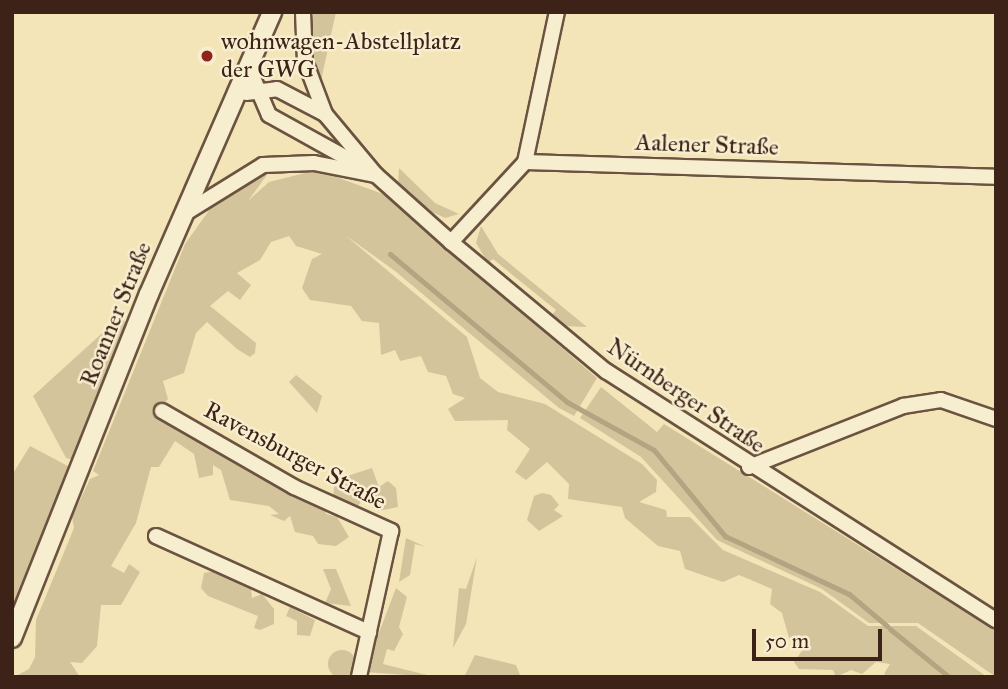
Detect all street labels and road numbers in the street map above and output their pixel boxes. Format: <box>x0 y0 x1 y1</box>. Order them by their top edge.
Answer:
street label: Aalener Straße <box>635 128 779 162</box>
street label: Roanner Straße <box>74 238 158 390</box>
street label: Nürnberger Straße <box>601 332 771 460</box>
street label: Ravensburger Straße <box>199 396 391 516</box>

